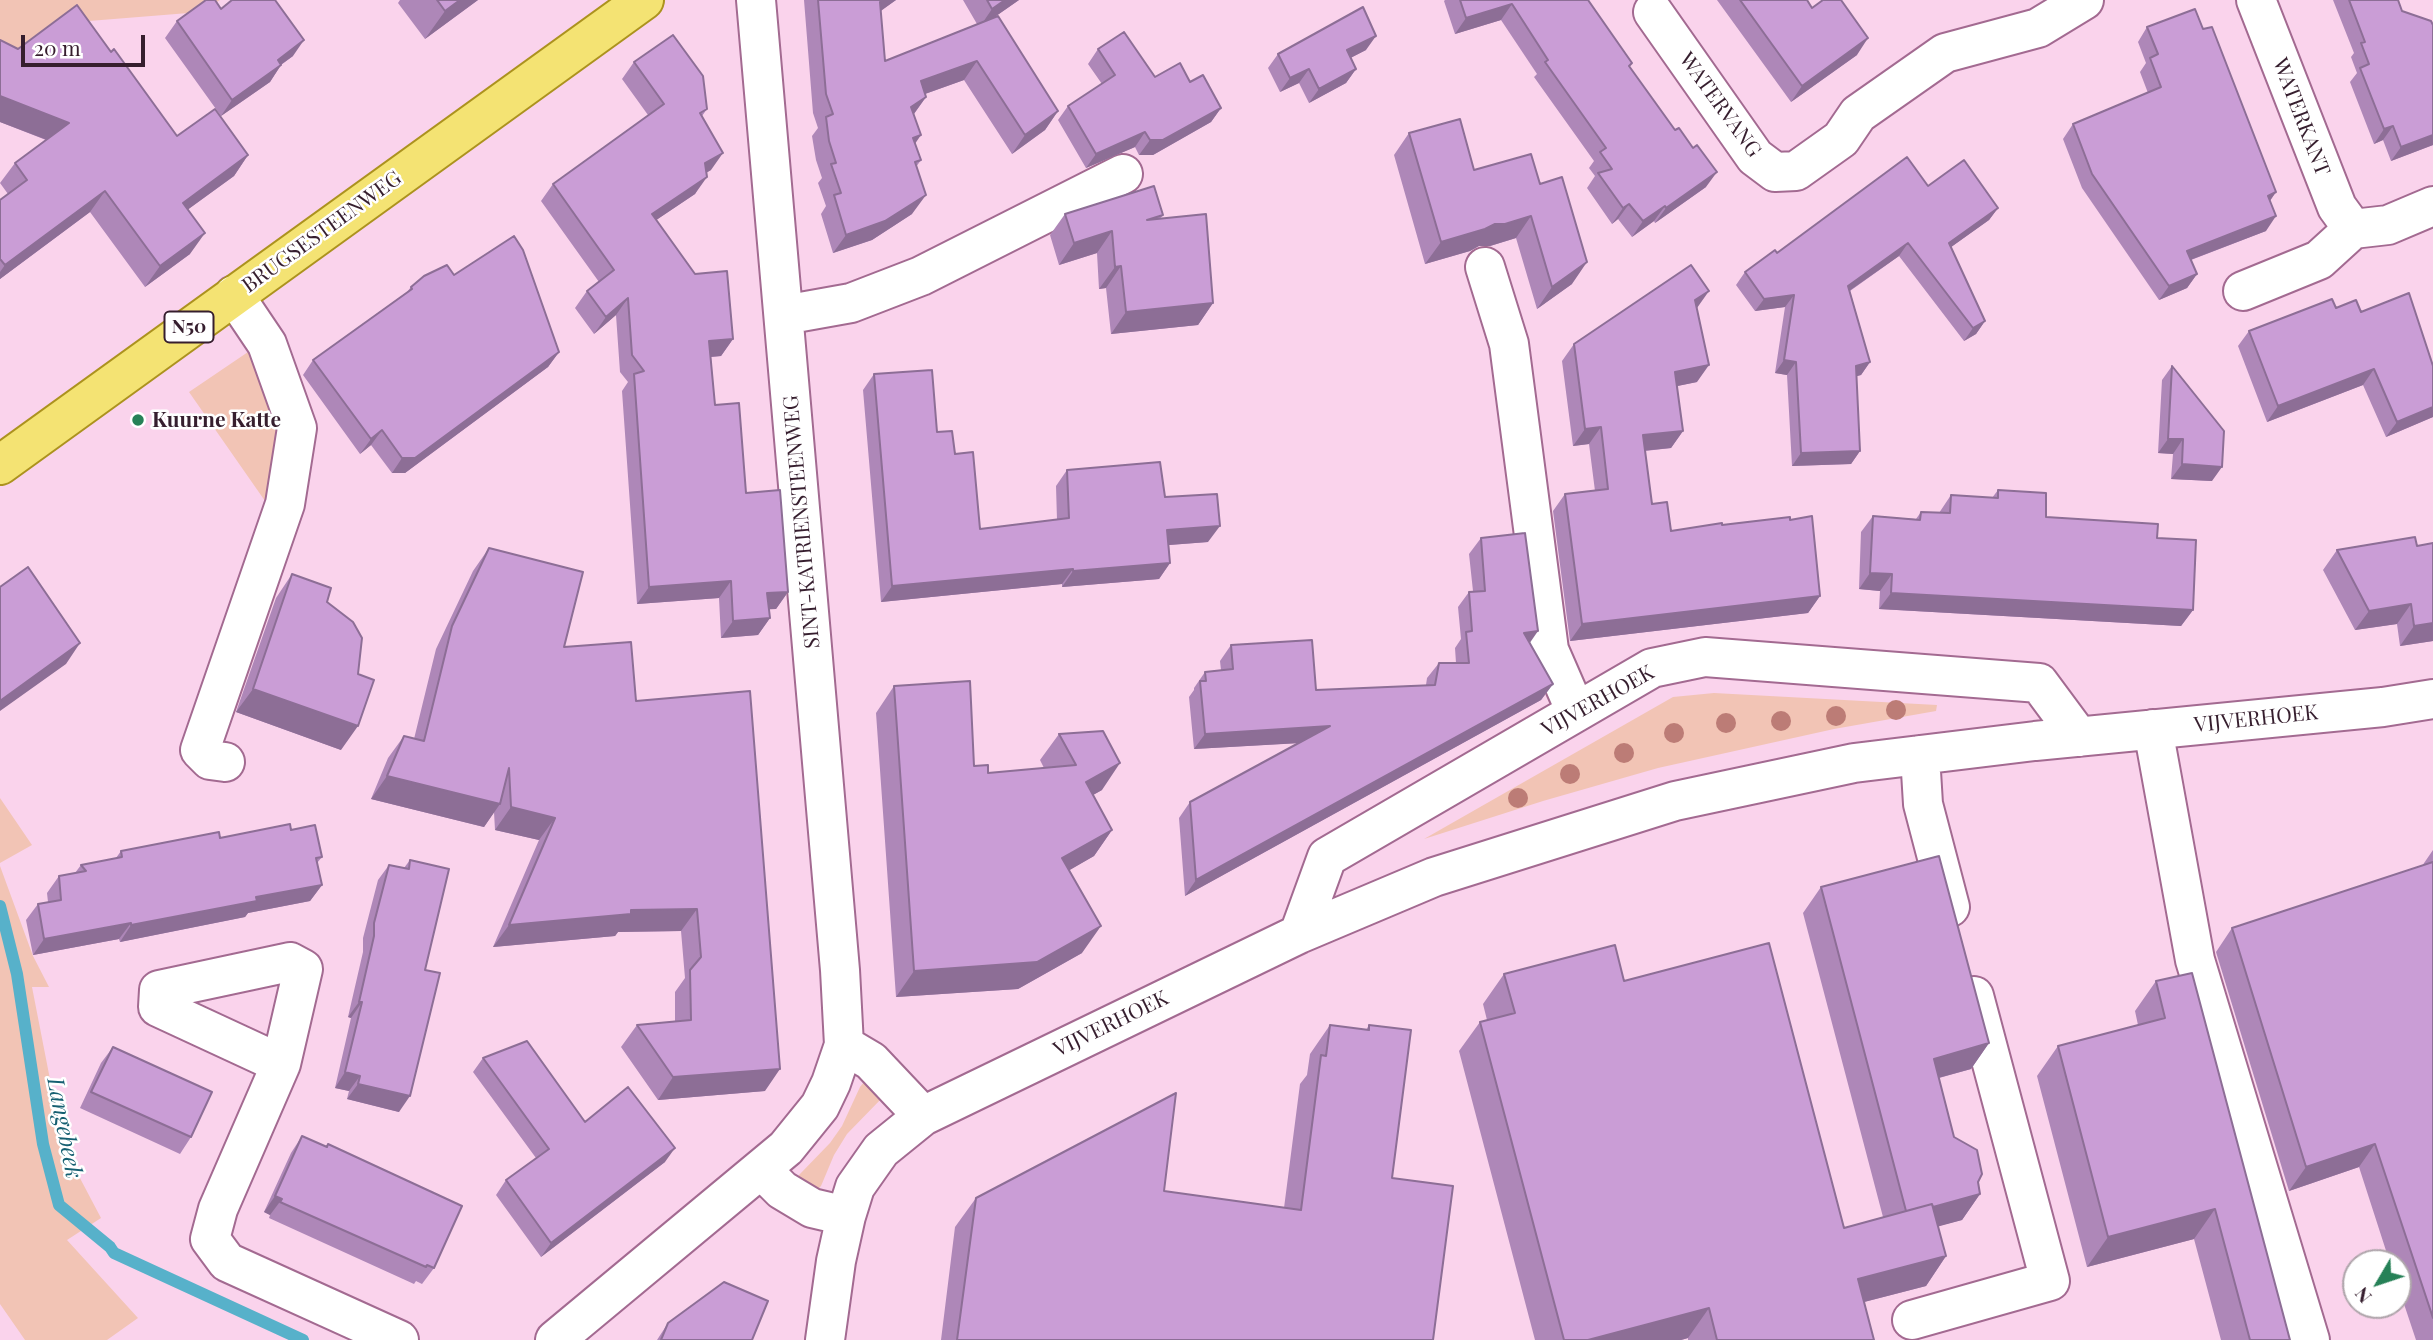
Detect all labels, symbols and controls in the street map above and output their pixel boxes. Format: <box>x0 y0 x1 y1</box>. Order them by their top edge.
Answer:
scale bar <box>24 21 149 65</box>
text: 20 m <box>34 33 81 61</box>
street label: WATERVANG <box>1674 48 1766 162</box>
street label: WATERKANT <box>2267 55 2335 179</box>
street label: BRUGSESTEENWEG <box>237 166 407 298</box>
road number: N50 <box>164 312 214 342</box>
street label: SINT-KATRIENSTEENWEG <box>778 394 826 650</box>
place label: Kuurne Katte <box>152 407 281 433</box>
marker: Kuurne Katte <box>130 412 146 428</box>
street label: VIJVERHOEK <box>1537 660 1659 742</box>
street label: VIJVERHOEK <box>2193 700 2319 738</box>
street label: VIJVERHOEK <box>1050 985 1172 1063</box>
water label: Langebeek <box>41 1075 87 1181</box>
north arrow <box>2342 1249 2412 1319</box>
text: N <box>2348 1282 2377 1309</box>

